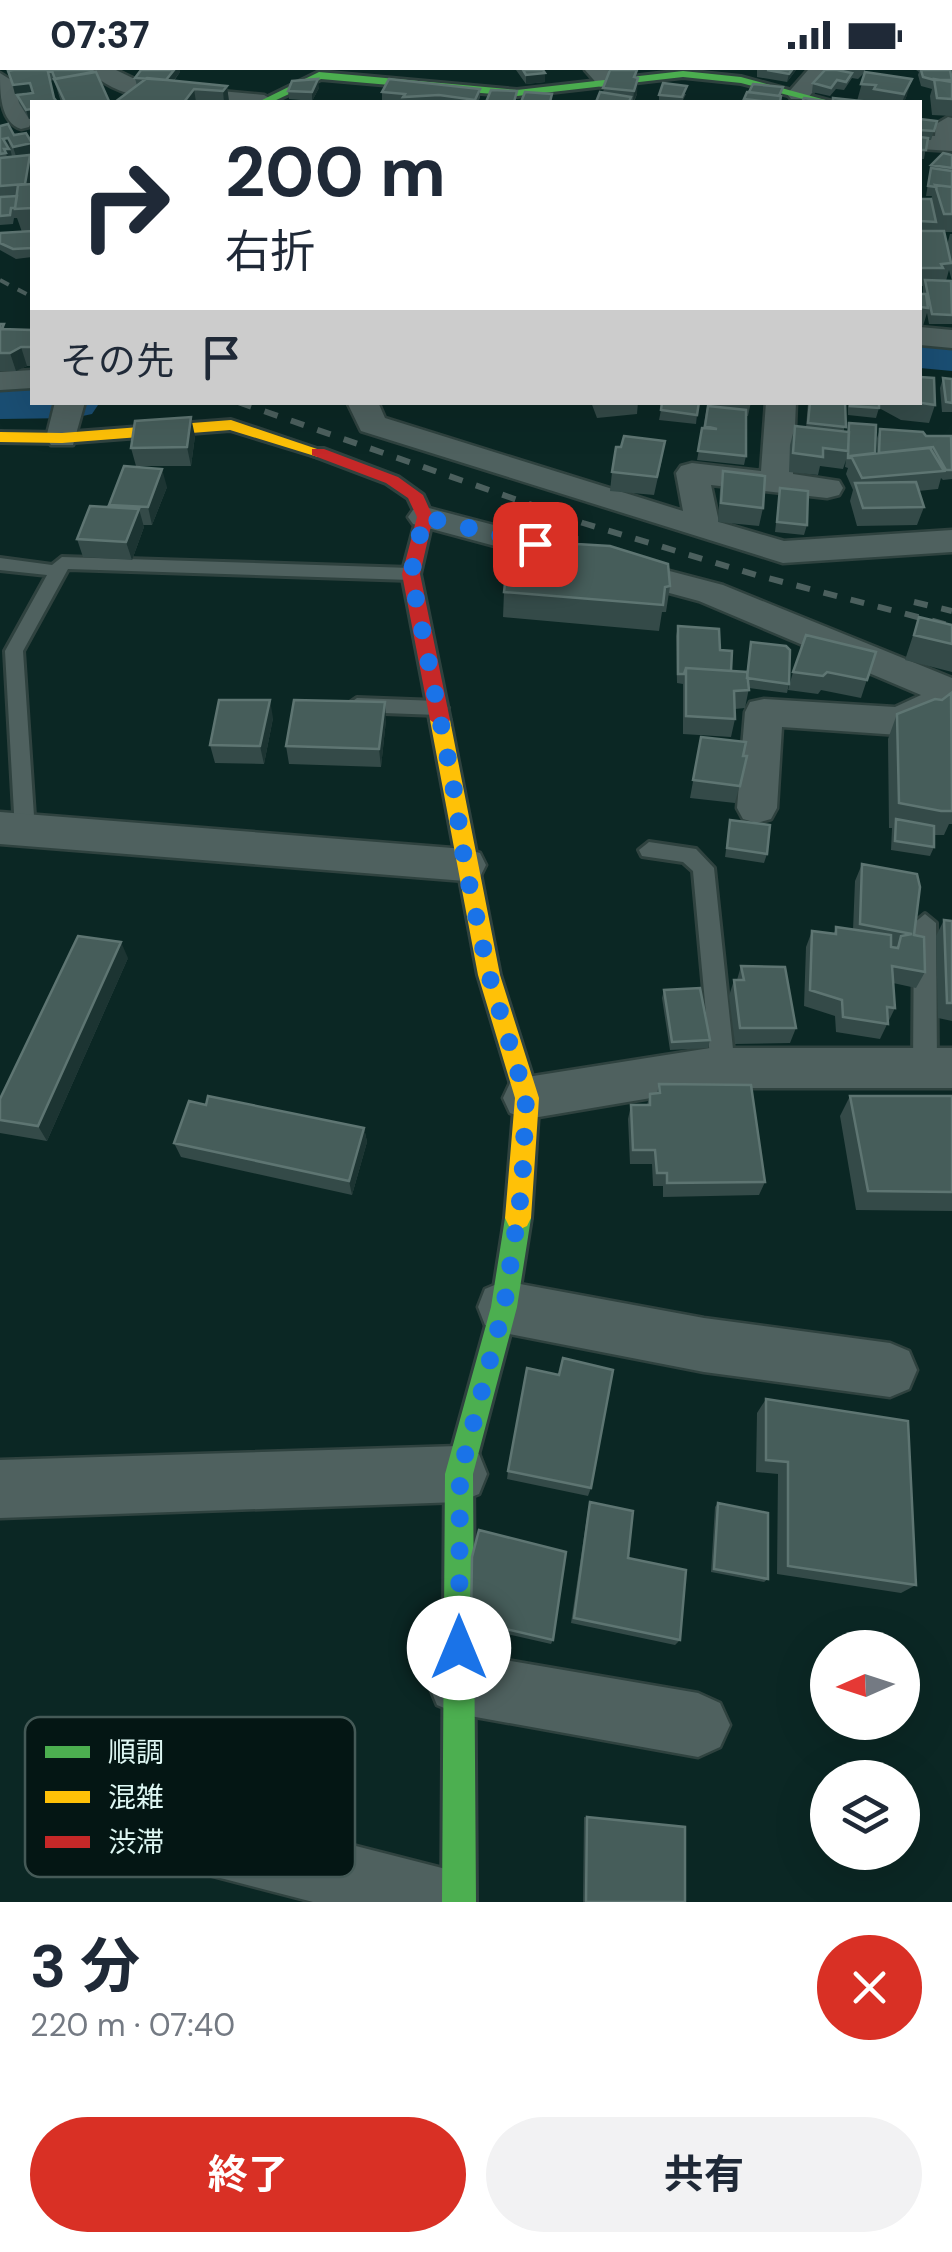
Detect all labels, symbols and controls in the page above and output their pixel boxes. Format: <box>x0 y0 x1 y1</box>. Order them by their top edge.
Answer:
text: 07:37 <box>50 10 150 60</box>
text: 200 m <box>225 127 446 218</box>
icon: right <box>60 140 190 270</box>
text: 右折 <box>225 222 315 281</box>
icon: arrive <box>194 330 249 385</box>
text: その先 <box>60 336 174 386</box>
pin <box>493 502 578 587</box>
icon: arrive <box>508 517 563 572</box>
position arrow <box>407 1596 511 1700</box>
north arrow <box>810 1630 920 1740</box>
map controls <box>810 1630 920 1870</box>
legend <box>25 1717 355 1877</box>
text: 順調 <box>108 1734 164 1771</box>
button: layers <box>810 1760 920 1870</box>
text: 混雑 <box>108 1779 164 1816</box>
text: 渋滞 <box>108 1824 164 1861</box>
text: 3 分 <box>30 1927 140 2006</box>
button: close <box>817 1935 922 2040</box>
text: 220 m · 07:40 <box>30 2004 235 2046</box>
button: 終了 <box>30 2117 466 2232</box>
button: 共有 <box>486 2117 922 2232</box>

